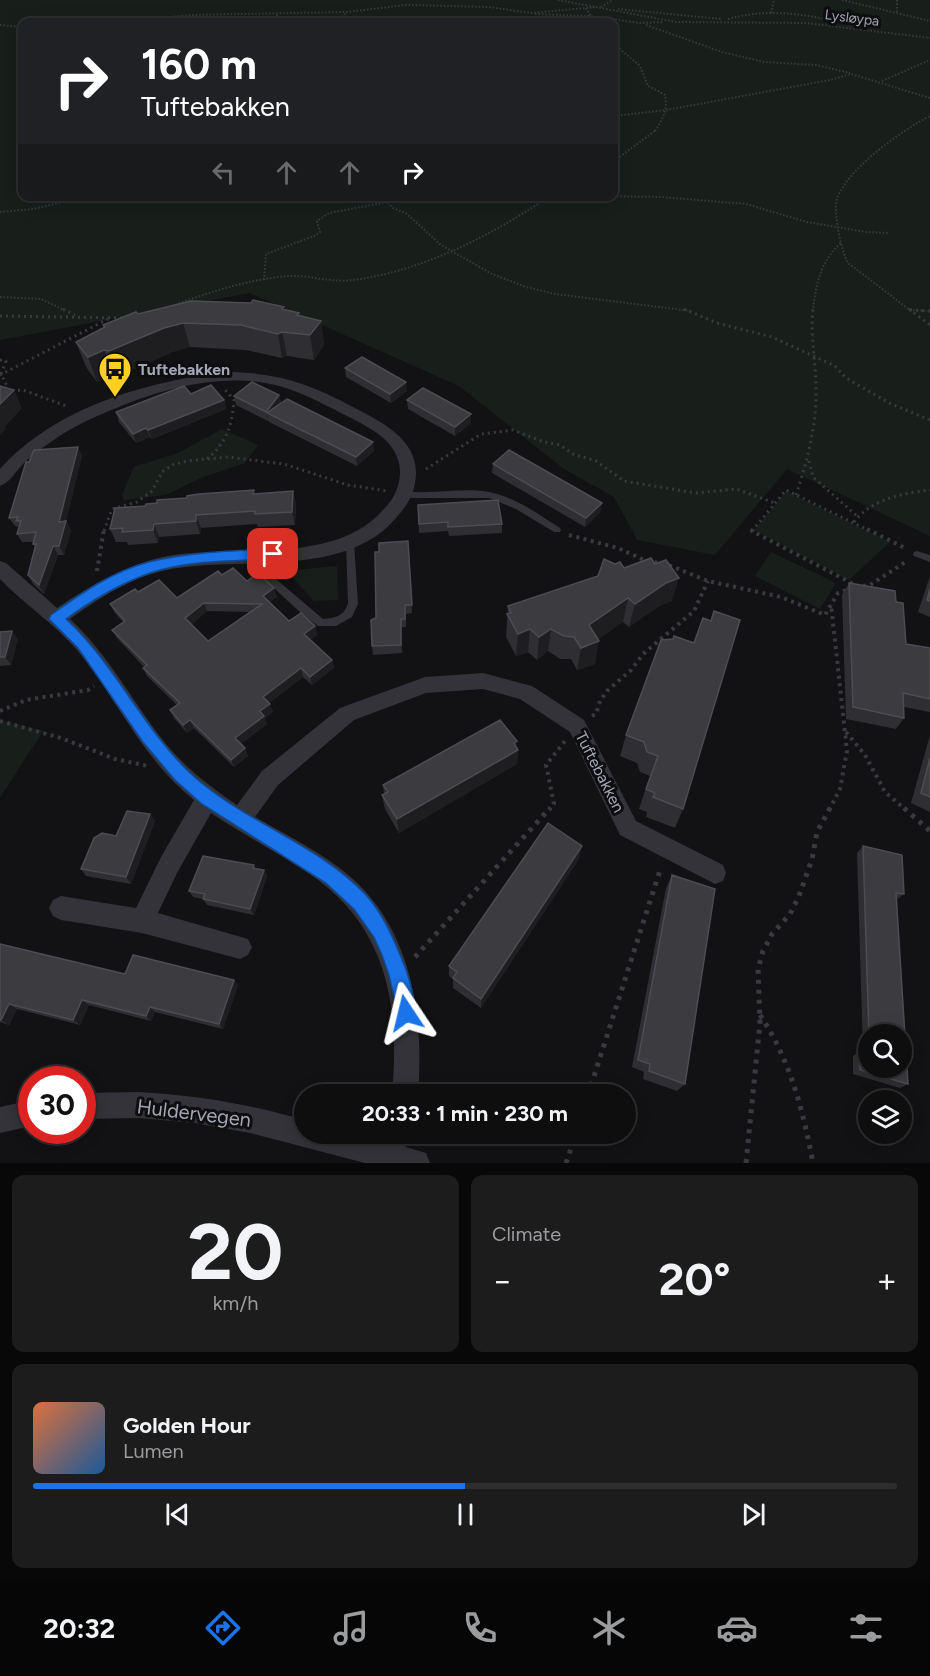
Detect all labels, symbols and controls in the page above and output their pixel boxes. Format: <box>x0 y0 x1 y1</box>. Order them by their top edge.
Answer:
street label: Lysløypa <box>824 6 880 30</box>
text: 160 m <box>141 39 257 90</box>
icon: right <box>42 42 120 120</box>
text: Tuftebakken <box>141 90 290 123</box>
icon: left <box>207 156 240 189</box>
icon: ahead <box>270 156 303 189</box>
icon: ahead <box>333 156 366 189</box>
icon: right <box>396 156 429 189</box>
bus stop icon: Tuftebakken <box>97 351 133 398</box>
place label: Tuftebakken <box>138 360 230 379</box>
pin <box>247 528 298 579</box>
icon: arrive <box>256 537 289 570</box>
street label: Tuftebakken <box>572 728 629 816</box>
position arrow <box>374 981 438 1045</box>
map controls <box>858 1024 912 1144</box>
button: search <box>858 1024 912 1078</box>
speed limit sign: 30 <box>18 1066 96 1144</box>
button: layers <box>858 1090 912 1144</box>
street label: Huldervegen <box>136 1094 252 1132</box>
text: 20:33 · 1 min · 230 m <box>362 1100 568 1127</box>
text: 20 <box>188 1205 283 1299</box>
text: Climate <box>492 1222 561 1246</box>
text: 20° <box>658 1252 731 1306</box>
text: − <box>492 1261 513 1300</box>
text: + <box>876 1261 897 1300</box>
text: km/h <box>213 1291 258 1315</box>
text: Golden Hour <box>123 1412 251 1439</box>
text: Lumen <box>123 1439 184 1463</box>
icon: previous <box>161 1498 194 1531</box>
icon: pause <box>449 1498 482 1531</box>
icon: next <box>737 1498 770 1531</box>
icon: directions <box>202 1607 244 1649</box>
icon: music <box>330 1607 372 1649</box>
icon: phone <box>459 1607 501 1649</box>
icon: climate <box>588 1607 630 1649</box>
icon: car <box>716 1607 758 1649</box>
icon: filters <box>845 1607 887 1649</box>
text: 20:32 <box>43 1612 115 1645</box>

